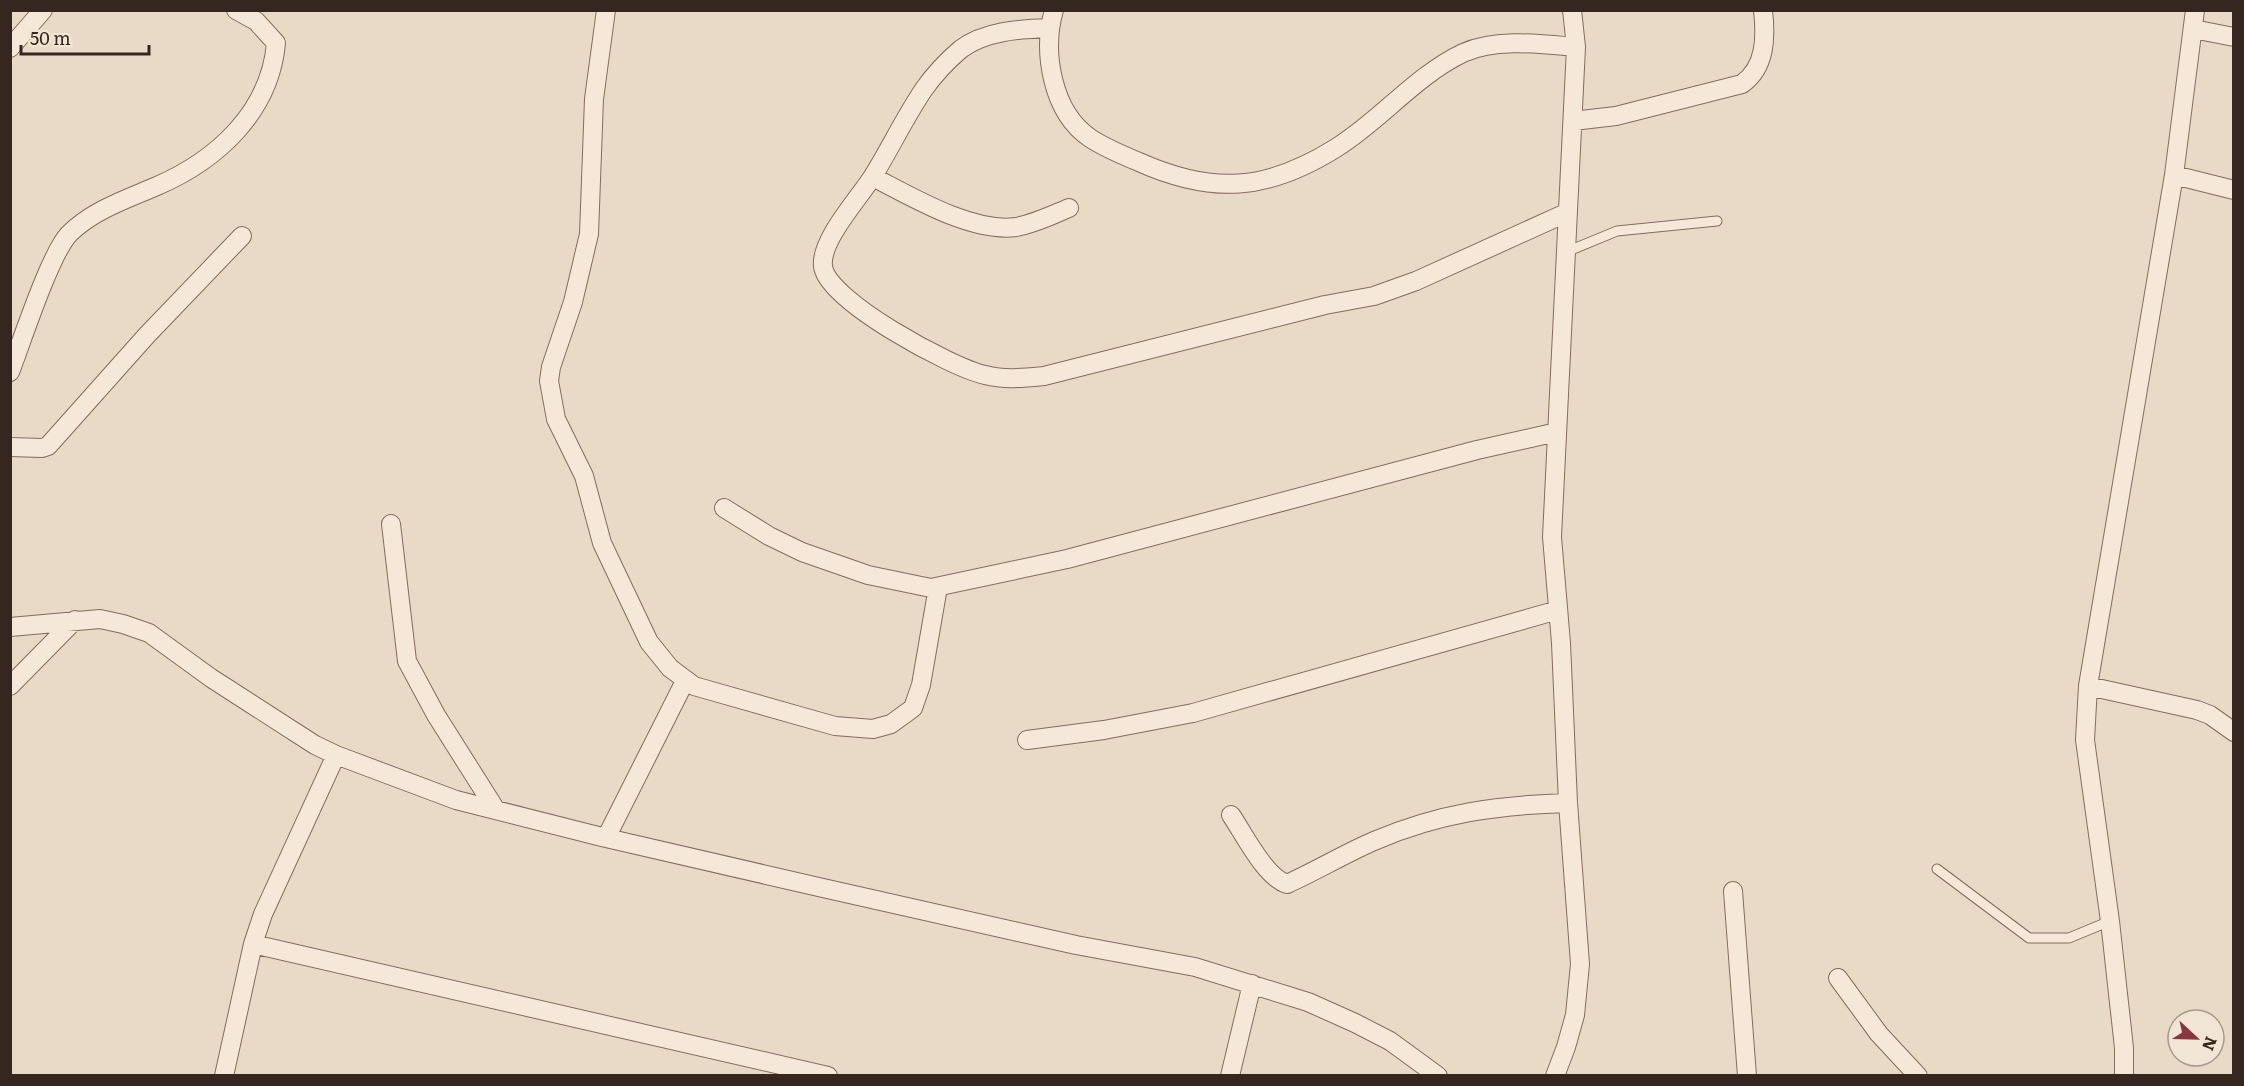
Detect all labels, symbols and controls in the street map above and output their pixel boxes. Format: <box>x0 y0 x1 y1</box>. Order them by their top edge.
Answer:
scale bar <box>21 18 148 56</box>
text: 50 m <box>30 24 71 51</box>
north arrow <box>2166 1008 2226 1068</box>
text: N <box>2197 1033 2224 1055</box>

